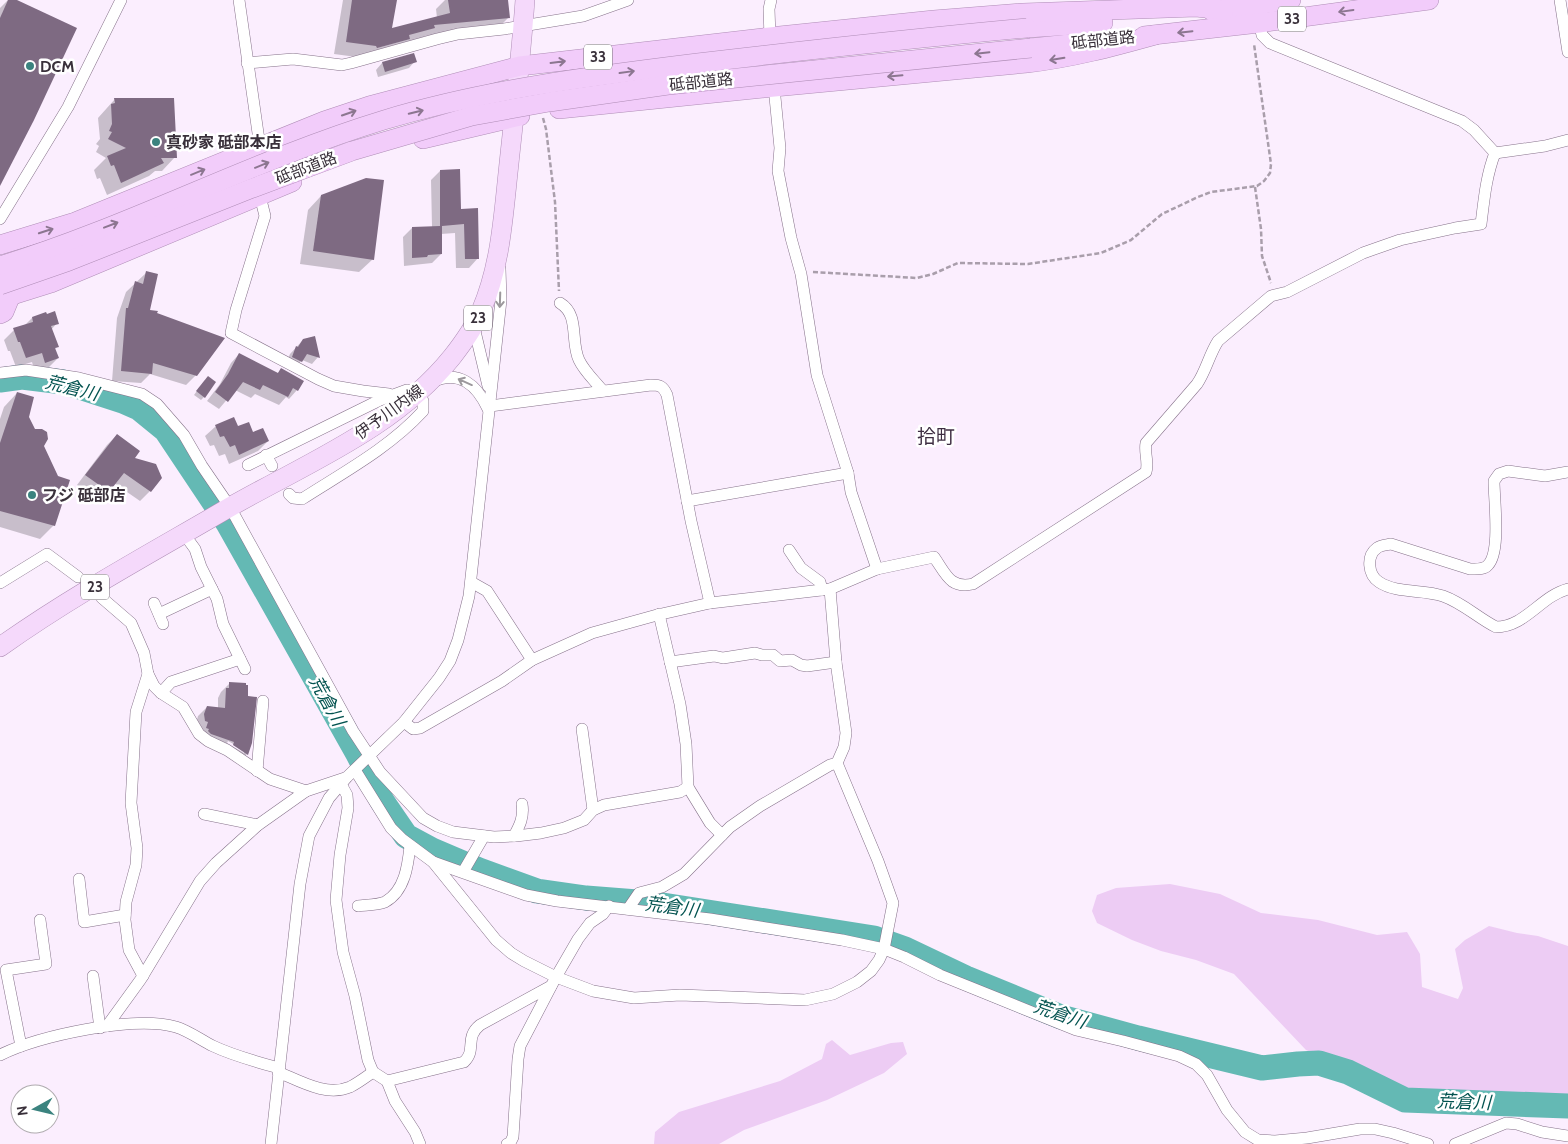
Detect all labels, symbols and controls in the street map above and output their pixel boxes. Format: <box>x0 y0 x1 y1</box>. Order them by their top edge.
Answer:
road number: 33 <box>1278 6 1306 32</box>
one-way arrow <box>1338 6 1354 16</box>
street label: 砥部道路 <box>1070 27 1136 53</box>
one-way arrow <box>1177 27 1193 37</box>
road number: 33 <box>584 44 612 70</box>
one-way arrow <box>974 48 990 57</box>
one-way arrow <box>1049 54 1065 64</box>
place label: DCM <box>40 57 75 76</box>
one-way arrow <box>549 57 565 67</box>
marker: DCM <box>24 60 36 72</box>
one-way arrow <box>619 67 635 77</box>
street label: 砥部道路 <box>668 69 734 95</box>
one-way arrow <box>887 71 903 80</box>
one-way arrow <box>407 107 423 116</box>
one-way arrow <box>341 108 356 117</box>
place label: 真砂家 砥部本店 <box>166 133 282 152</box>
marker: 真砂家 砥部本店 <box>150 136 162 148</box>
street label: 砥部道路 <box>273 148 339 188</box>
one-way arrow <box>254 159 269 169</box>
one-way arrow <box>190 167 205 176</box>
one-way arrow <box>103 220 119 229</box>
one-way arrow <box>38 225 54 235</box>
one-way arrow <box>496 292 505 308</box>
road number: 23 <box>464 306 492 330</box>
water label: 荒倉川 <box>43 371 103 406</box>
one-way arrow <box>457 376 472 386</box>
street label: 伊予川内線 <box>351 381 427 443</box>
district label: 拾町 <box>917 425 955 448</box>
place label: フジ 砥部店 <box>42 486 126 505</box>
marker: フジ 砥部店 <box>26 489 38 501</box>
road number: 23 <box>81 574 109 600</box>
water label: 荒倉川 <box>304 672 351 732</box>
water label: 荒倉川 <box>644 892 702 922</box>
water label: 荒倉川 <box>1031 995 1091 1034</box>
north arrow <box>10 1084 60 1134</box>
water label: 荒倉川 <box>1437 1090 1493 1114</box>
text: N <box>13 1105 32 1117</box>

